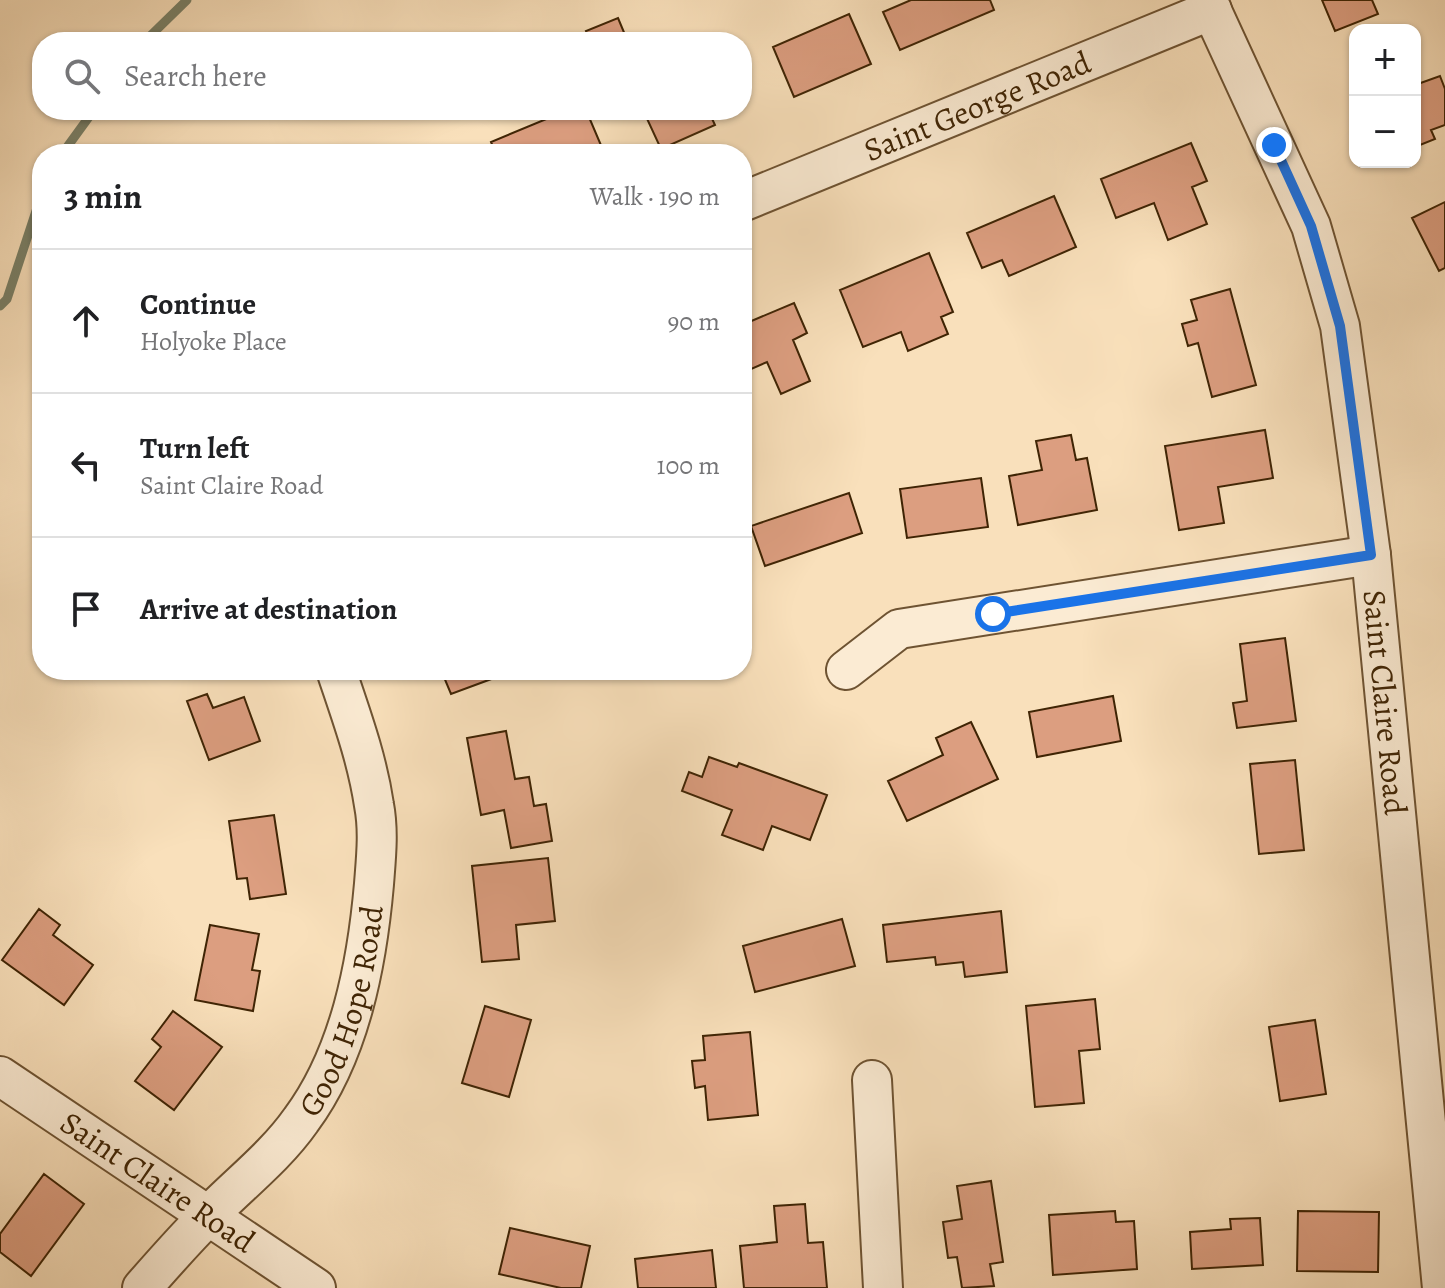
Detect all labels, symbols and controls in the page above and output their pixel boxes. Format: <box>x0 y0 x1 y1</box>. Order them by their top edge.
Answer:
map controls <box>1349 24 1421 168</box>
button: + <box>1349 24 1421 96</box>
search box <box>32 32 752 120</box>
street label: Saint George Road <box>857 40 1098 172</box>
icon: search <box>60 54 104 98</box>
text: Search here <box>124 56 267 96</box>
button: − <box>1349 96 1421 168</box>
route end <box>1256 127 1292 163</box>
text: 3 min <box>64 173 142 220</box>
text: Walk · 190 m <box>590 179 720 214</box>
text: Continue <box>140 284 256 324</box>
icon: ahead <box>64 299 108 343</box>
text: 90 m <box>668 304 720 339</box>
text: Holyoke Place <box>140 324 287 359</box>
text: Turn left <box>140 428 249 468</box>
icon: left <box>64 443 108 487</box>
text: 100 m <box>657 448 720 483</box>
text: Saint Claire Road <box>140 468 323 503</box>
icon: arrive <box>64 587 108 631</box>
street label: Saint Claire Road <box>1352 588 1418 818</box>
text: Arrive at destination <box>140 589 397 629</box>
route start <box>975 596 1011 632</box>
street label: Good Hope Road <box>288 902 394 1125</box>
street label: Saint Claire Road <box>52 1101 264 1263</box>

